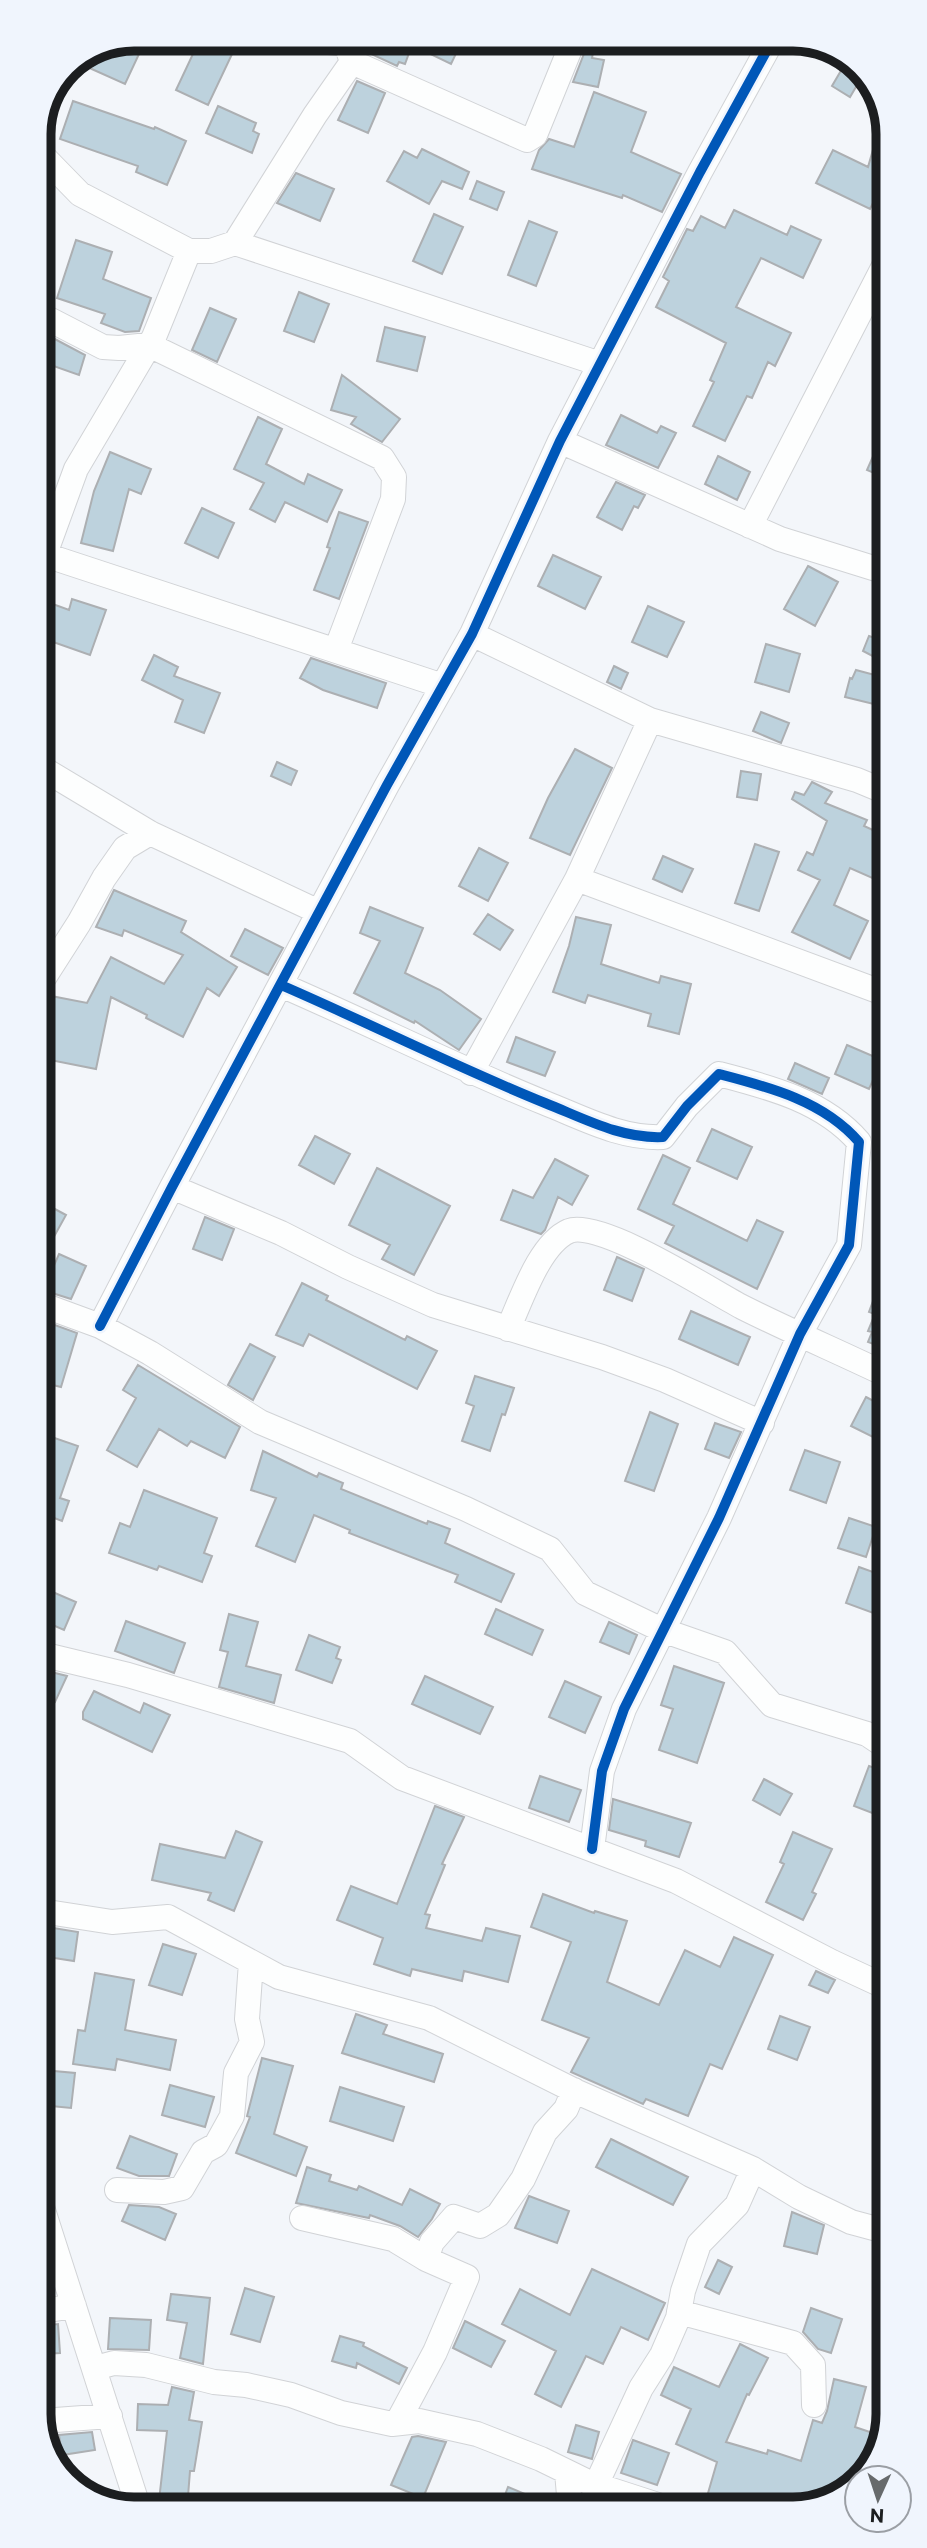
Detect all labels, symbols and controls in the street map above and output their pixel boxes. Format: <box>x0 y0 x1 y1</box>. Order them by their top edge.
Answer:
north arrow <box>843 2464 913 2534</box>
text: N <box>869 2505 885 2528</box>

